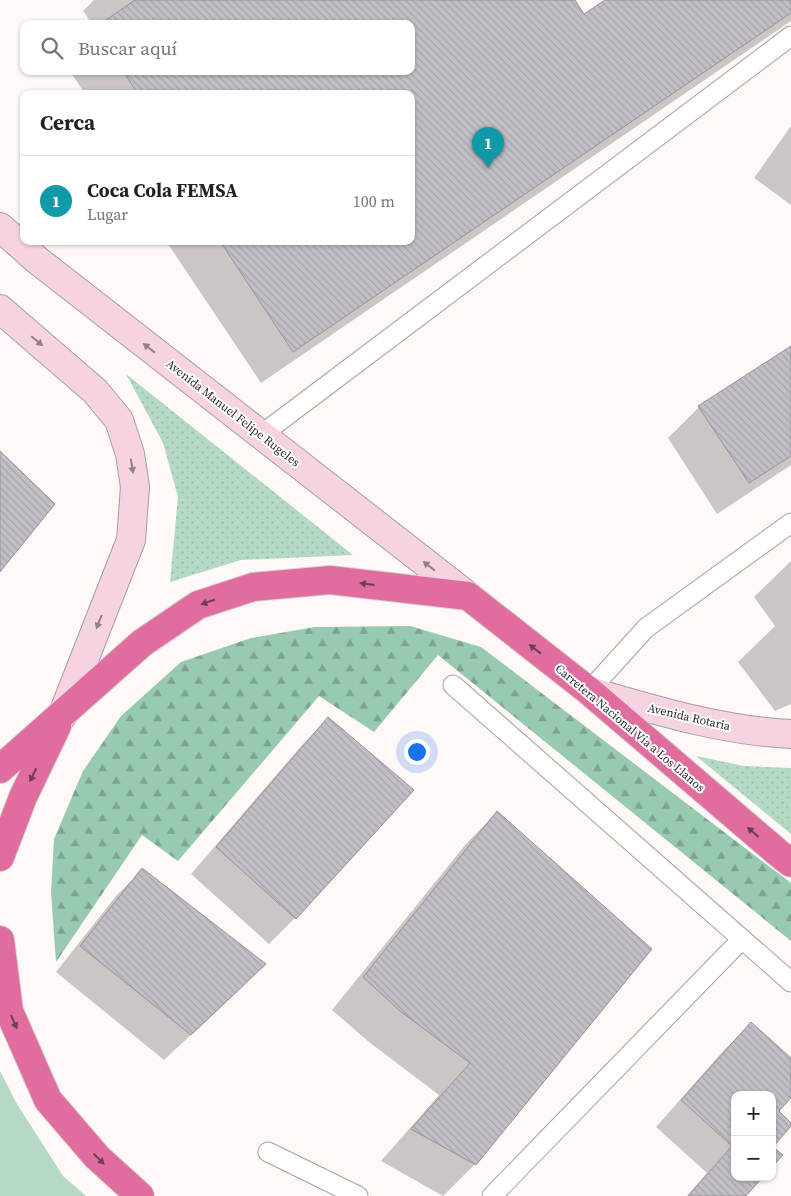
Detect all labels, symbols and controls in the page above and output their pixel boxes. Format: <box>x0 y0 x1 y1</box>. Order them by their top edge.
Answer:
search box <box>20 20 415 75</box>
icon: search <box>38 34 66 62</box>
text: Buscar aquí <box>78 35 177 61</box>
text: Cerca <box>40 108 95 137</box>
pin: 1 <box>472 127 504 168</box>
text: Coca Cola FEMSA <box>87 177 238 203</box>
text: 1 <box>52 190 60 212</box>
text: 100 m <box>353 190 395 212</box>
text: Lugar <box>87 203 128 225</box>
one-way arrow <box>30 335 43 346</box>
one-way arrow <box>143 342 156 353</box>
street label: Avenida Manuel Felipe Rugeles <box>163 356 303 470</box>
one-way arrow <box>128 459 136 475</box>
one-way arrow <box>422 561 436 571</box>
one-way arrow <box>359 580 375 588</box>
one-way arrow <box>200 599 215 606</box>
one-way arrow <box>94 615 102 629</box>
one-way arrow <box>529 643 542 654</box>
street label: Carretera Nacional Vía a Los Llanos <box>552 661 708 795</box>
street label: Avenida Rotaria <box>646 700 733 734</box>
your location <box>404 739 430 765</box>
one-way arrow <box>29 768 37 783</box>
one-way arrow <box>747 827 760 838</box>
one-way arrow <box>10 1015 18 1029</box>
map controls <box>731 1091 776 1181</box>
button: + <box>731 1091 776 1136</box>
button: − <box>731 1136 776 1181</box>
one-way arrow <box>93 1153 105 1165</box>

